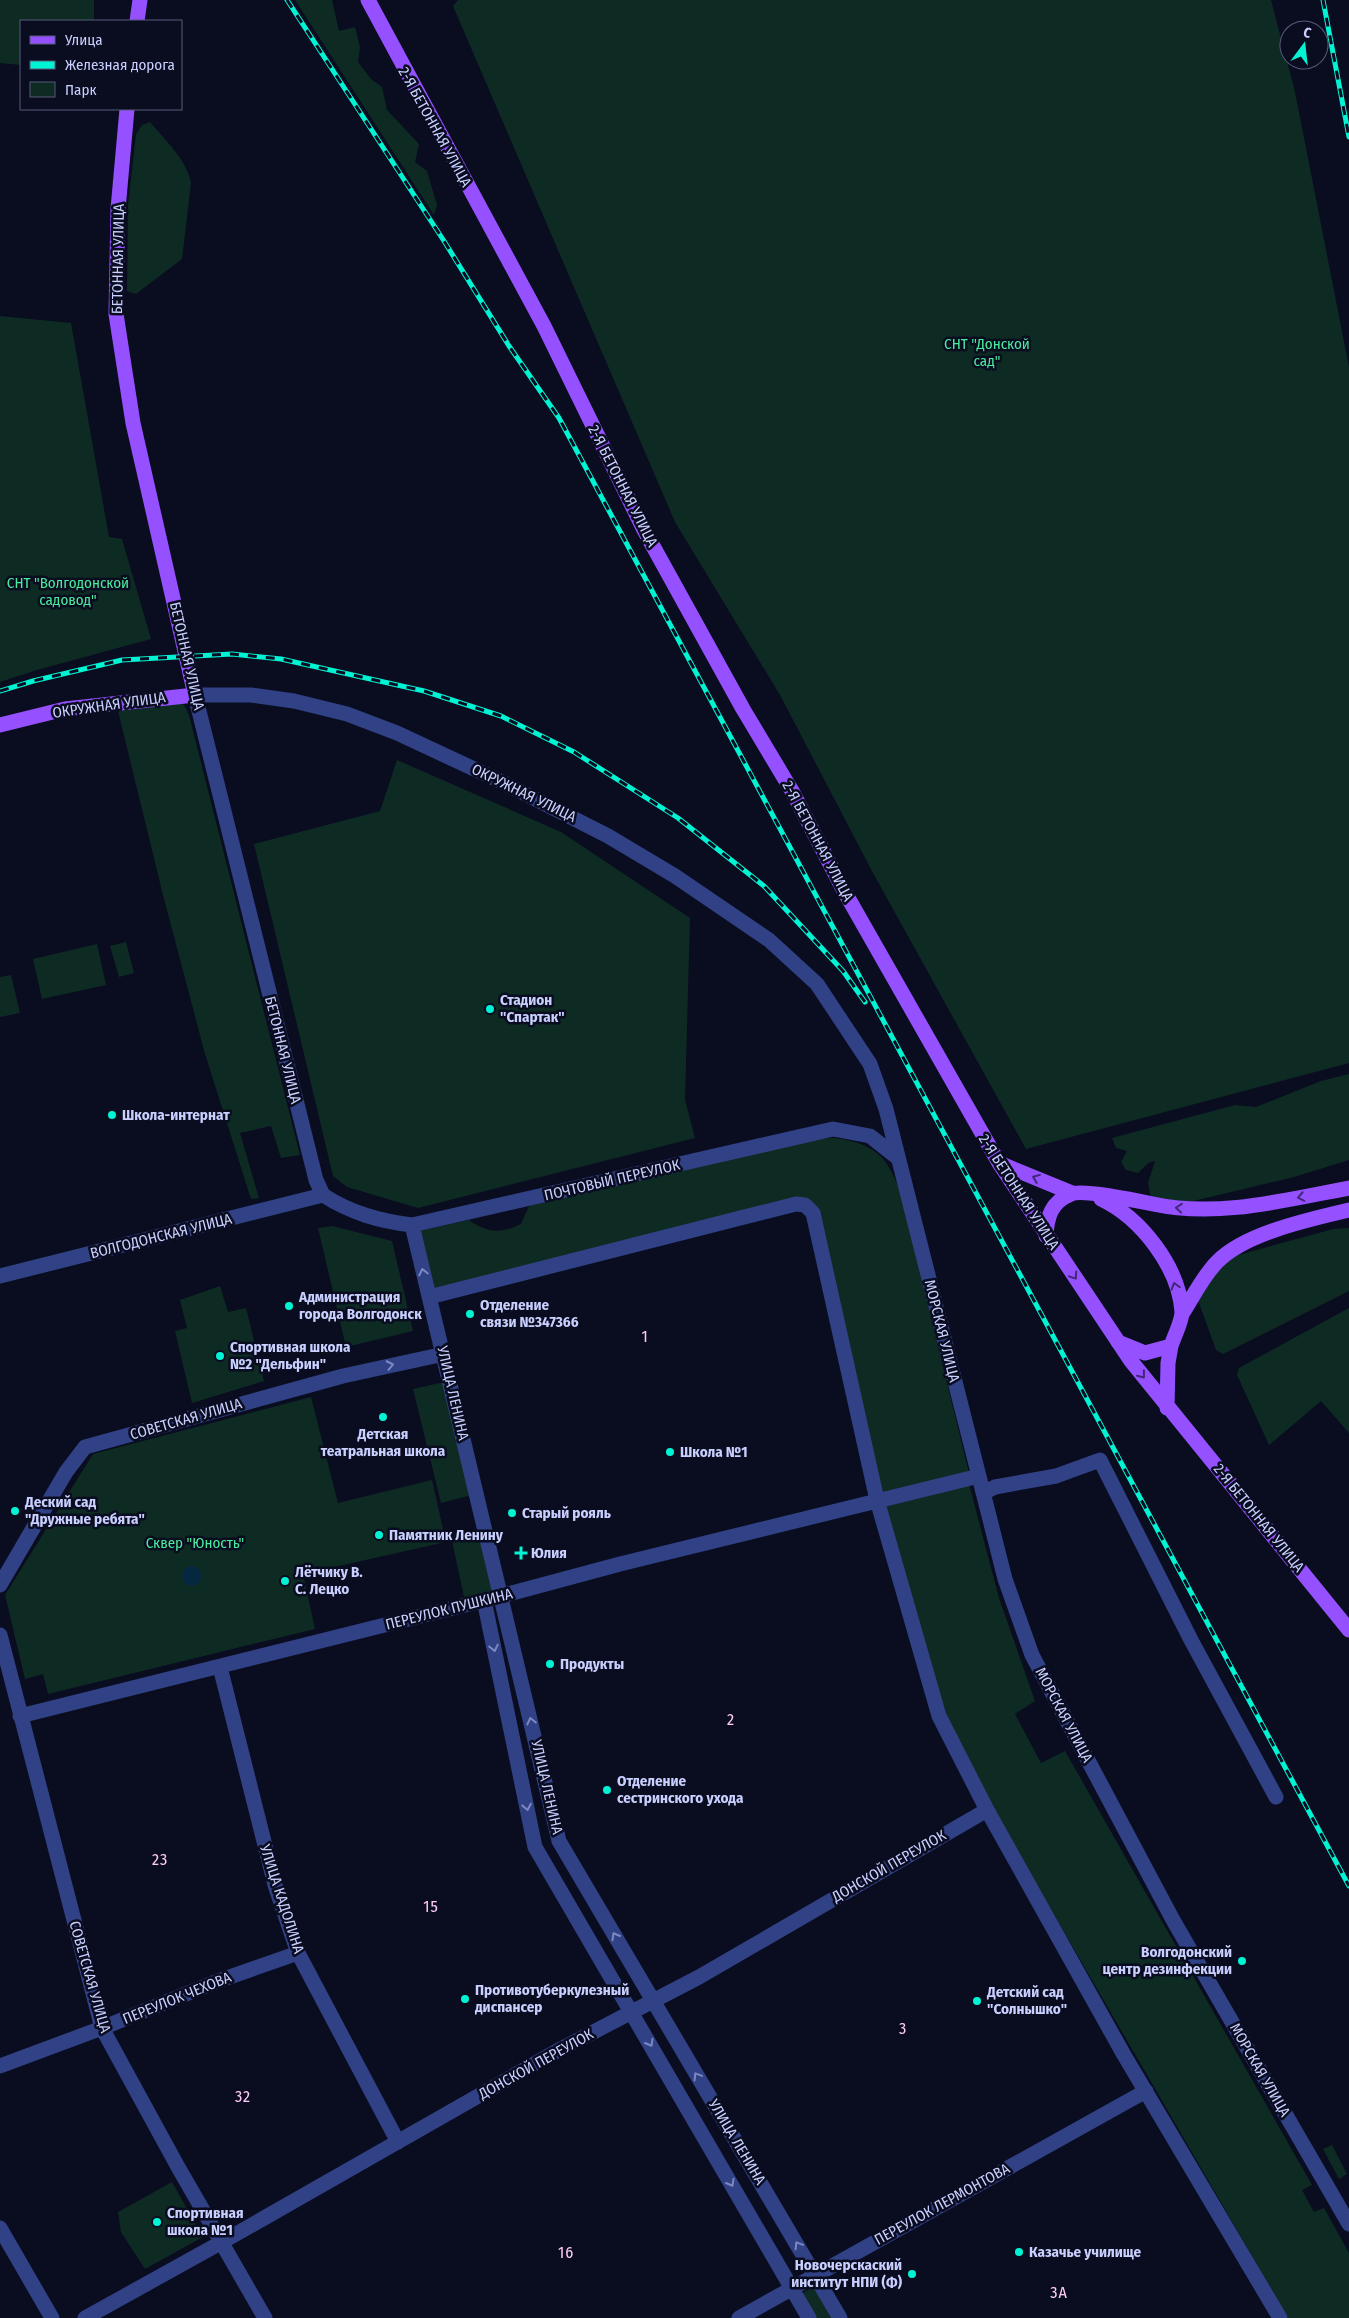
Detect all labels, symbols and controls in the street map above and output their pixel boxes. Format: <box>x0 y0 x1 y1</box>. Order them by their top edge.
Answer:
legend <box>20 20 182 110</box>
north arrow <box>1279 20 1329 70</box>
text: С <box>1301 24 1314 42</box>
text: Улица <box>64 31 103 49</box>
text: Железная дорога <box>65 56 175 74</box>
street label: 2-Я БЕТОННАЯ УЛИЦА <box>395 64 475 190</box>
text: Парк <box>65 81 96 99</box>
street label: БЕТОННАЯ УЛИЦА <box>108 204 128 314</box>
park label: СНТ "Донской сад" <box>944 335 1030 370</box>
street label: 2-Я БЕТОННАЯ УЛИЦА <box>585 422 662 550</box>
park label: СНТ "Волгодонской садовод" <box>7 574 129 609</box>
street label: БЕТОННАЯ УЛИЦА <box>166 600 208 712</box>
street label: ОКРУЖНАЯ УЛИЦА <box>51 688 167 722</box>
street label: ОКРУЖНАЯ УЛИЦА <box>469 760 579 826</box>
street label: 2-Я БЕТОННАЯ УЛИЦА <box>779 778 857 905</box>
place label: Стадион "Спартак" <box>500 991 565 1026</box>
street label: БЕТОННАЯ УЛИЦА <box>261 994 305 1106</box>
marker: Стадион "Спартак" <box>484 1003 496 1015</box>
place label: Школа-интернат <box>122 1106 230 1124</box>
marker: Школа-интернат <box>106 1109 118 1121</box>
street label: 2-Я БЕТОННАЯ УЛИЦА <box>975 1131 1063 1253</box>
street label: ПОЧТОВЫЙ ПЕРЕУЛОК <box>542 1156 682 1204</box>
one-way arrow <box>1032 1174 1041 1184</box>
one-way arrow <box>1297 1191 1306 1201</box>
one-way arrow <box>1175 1203 1183 1214</box>
street label: ВОЛГОДОНСКАЯ УЛИЦА <box>88 1210 234 1262</box>
one-way arrow <box>418 1268 429 1277</box>
one-way arrow <box>1068 1270 1077 1280</box>
street label: МОРСКАЯ УЛИЦА <box>921 1278 963 1384</box>
one-way arrow <box>1170 1282 1180 1291</box>
place label: Администрация города Волгодонск <box>298 1288 422 1323</box>
place label: Отделение связи №347366 <box>480 1296 579 1331</box>
marker: Администрация города Волгодонск <box>283 1300 295 1312</box>
marker: Отделение связи №347366 <box>464 1308 476 1320</box>
district label: 1 <box>641 1327 649 1346</box>
place label: Спортивная школа №2 "Дельфин" <box>230 1338 351 1373</box>
street label: УЛИЦА ЛЕНИНА <box>433 1343 473 1442</box>
marker: Спортивная школа №2 "Дельфин" <box>214 1350 226 1362</box>
one-way arrow <box>386 1360 395 1371</box>
one-way arrow <box>1136 1369 1145 1379</box>
street label: СОВЕТСКАЯ УЛИЦА <box>128 1394 244 1444</box>
marker: Детская театральная школа <box>377 1411 389 1423</box>
place label: Детская театральная школа <box>321 1425 446 1460</box>
place label: Школа №1 <box>680 1443 748 1461</box>
marker: Школа №1 <box>664 1446 676 1458</box>
street label: 2-Я БЕТОННАЯ УЛИЦА <box>1210 1460 1308 1576</box>
place label: Деский сад "Дружные ребята" <box>24 1493 145 1528</box>
place label: Старый рояль <box>522 1504 611 1522</box>
marker: Деский сад "Дружные ребята" <box>9 1505 21 1517</box>
marker: Старый рояль <box>506 1507 518 1519</box>
place label: Памятник Ленину <box>389 1526 504 1544</box>
marker: Памятник Ленину <box>373 1529 385 1541</box>
park label: Сквер "Юность" <box>146 1534 244 1552</box>
place label: Юлия <box>531 1544 567 1562</box>
marker: Юлия <box>515 1547 527 1559</box>
place label: Лётчику В. С. Лецко <box>295 1563 363 1598</box>
marker: Лётчику В. С. Лецко <box>279 1575 291 1587</box>
street label: ПЕРЕУЛОК ПУШКИНА <box>383 1584 515 1634</box>
one-way arrow <box>489 1644 499 1653</box>
place label: Продукты <box>560 1655 624 1673</box>
marker: Продукты <box>544 1658 556 1670</box>
street label: МОРСКАЯ УЛИЦА <box>1031 1664 1097 1766</box>
district label: 2 <box>727 1710 735 1729</box>
one-way arrow <box>526 1717 537 1726</box>
street label: УЛИЦА ЛЕНИНА <box>527 1737 567 1836</box>
place label: Отделение сестринского ухода <box>617 1772 744 1807</box>
marker: Отделение сестринского ухода <box>601 1784 613 1796</box>
one-way arrow <box>522 1803 532 1812</box>
street label: ДОНСКОЙ ПЕРЕУЛОК <box>828 1826 949 1906</box>
street label: УЛИЦА КАДОЛИНА <box>256 1841 308 1956</box>
district label: 23 <box>152 1850 168 1869</box>
district label: 15 <box>423 1897 439 1916</box>
street label: СОВЕТСКАЯ УЛИЦА <box>65 1919 115 2035</box>
one-way arrow <box>611 1932 621 1941</box>
place label: Волгодонский центр дезинфекции <box>1102 1943 1232 1978</box>
marker: Волгодонский центр дезинфекции <box>1236 1955 1248 1967</box>
street label: ПЕРЕУЛОК ЧЕХОВА <box>120 1968 234 2028</box>
place label: Противотуберкулезный диспансер <box>474 1981 629 2016</box>
place label: Детский сад "Солнышко" <box>986 1983 1067 2018</box>
marker: Противотуберкулезный диспансер <box>459 1993 471 2005</box>
marker: Детский сад "Солнышко" <box>971 1995 983 2007</box>
district label: 3 <box>899 2019 907 2038</box>
street label: МОРСКАЯ УЛИЦА <box>1226 2020 1294 2120</box>
street label: ДОНСКОЙ ПЕРЕУЛОК <box>475 2025 597 2104</box>
one-way arrow <box>644 2037 654 2046</box>
one-way arrow <box>694 2072 704 2081</box>
district label: 32 <box>235 2087 251 2106</box>
street label: УЛИЦА ЛЕНИНА <box>704 2095 770 2188</box>
street label: ПЕРЕУЛОК ЛЕРМОНТОВА <box>871 2159 1013 2249</box>
one-way arrow <box>725 2178 735 2187</box>
place label: Спортивная школа №1 <box>167 2204 243 2239</box>
marker: Спортивная школа №1 <box>151 2216 163 2228</box>
one-way arrow <box>795 2242 805 2251</box>
district label: 16 <box>558 2243 574 2262</box>
place label: Казачье училище <box>1029 2243 1141 2261</box>
marker: Казачье училище <box>1013 2246 1025 2258</box>
place label: Новочерскаский институт НПИ (Ф) <box>791 2256 902 2291</box>
marker: Новочерскаский институт НПИ (Ф) <box>906 2268 918 2280</box>
district label: 3А <box>1050 2283 1068 2302</box>

